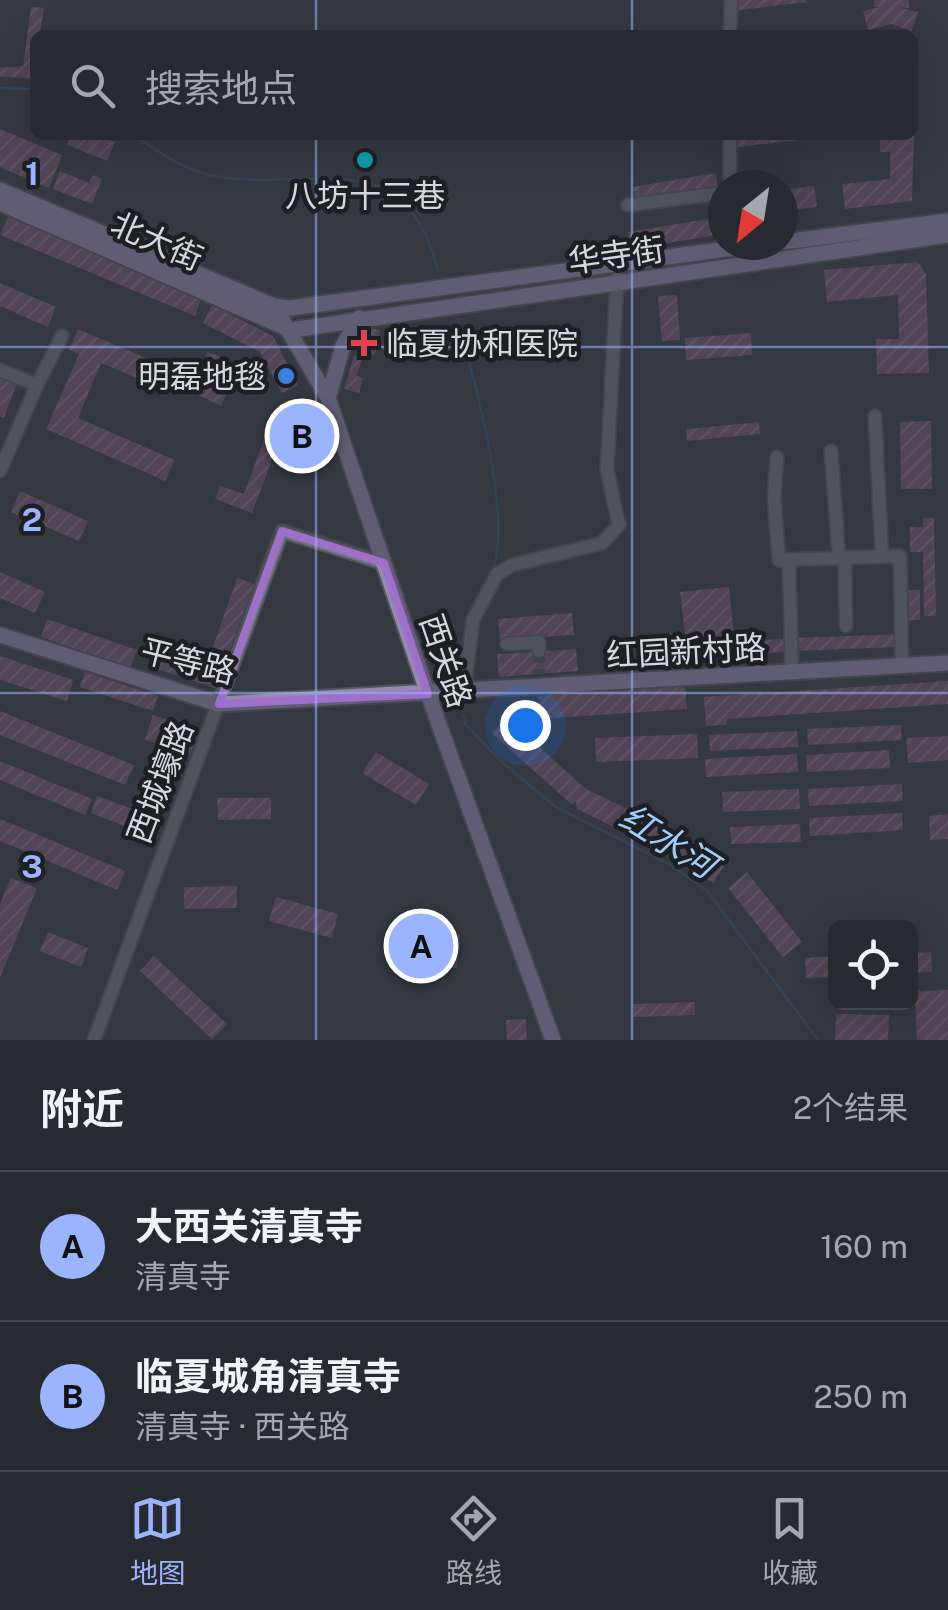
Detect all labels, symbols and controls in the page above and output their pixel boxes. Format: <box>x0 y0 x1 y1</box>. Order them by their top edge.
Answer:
search box <box>30 30 918 140</box>
icon: search <box>65 58 120 113</box>
text: 搜索地点 <box>145 66 297 111</box>
marker: 八坊十三巷 <box>354 149 376 171</box>
text: 1 <box>25 155 39 192</box>
north arrow <box>708 170 798 260</box>
place label: 八坊十三巷 <box>285 177 445 214</box>
street label: 北大街 <box>106 205 208 277</box>
street label: 华寺街 <box>566 230 666 280</box>
place label: 临夏协和医院 <box>386 325 578 362</box>
marker: 临夏协和医院 <box>351 330 377 356</box>
place label: 明磊地毯 <box>138 358 266 395</box>
marker: 明磊地毯 <box>275 365 297 387</box>
pin: B <box>270 398 334 474</box>
text: 2 <box>22 501 42 538</box>
street label: 西关路 <box>413 610 479 712</box>
street label: 红园新村路 <box>605 628 767 674</box>
street label: 平等路 <box>137 631 239 691</box>
your location <box>500 700 551 751</box>
street label: 西城壕路 <box>120 716 200 848</box>
water label: 红水河 <box>613 796 728 889</box>
text: 3 <box>21 848 43 885</box>
pin: A <box>388 908 454 984</box>
map controls <box>828 920 918 1010</box>
button: locate <box>828 920 918 1010</box>
text: 附近 <box>40 1084 124 1133</box>
text: 2个结果 <box>793 1089 908 1126</box>
text: 大西关清真寺 <box>135 1204 363 1249</box>
text: A <box>61 1228 84 1265</box>
text: 160 m <box>820 1228 908 1265</box>
text: 清真寺 <box>135 1258 231 1295</box>
text: 临夏城角清真寺 <box>135 1354 401 1399</box>
text: B <box>62 1378 83 1415</box>
text: 250 m <box>813 1378 908 1415</box>
text: 清真寺 · 西关路 <box>135 1408 350 1445</box>
tab: 地图 <box>130 1491 186 1591</box>
tab: 路线 <box>446 1491 502 1591</box>
tab: 收藏 <box>762 1491 818 1591</box>

